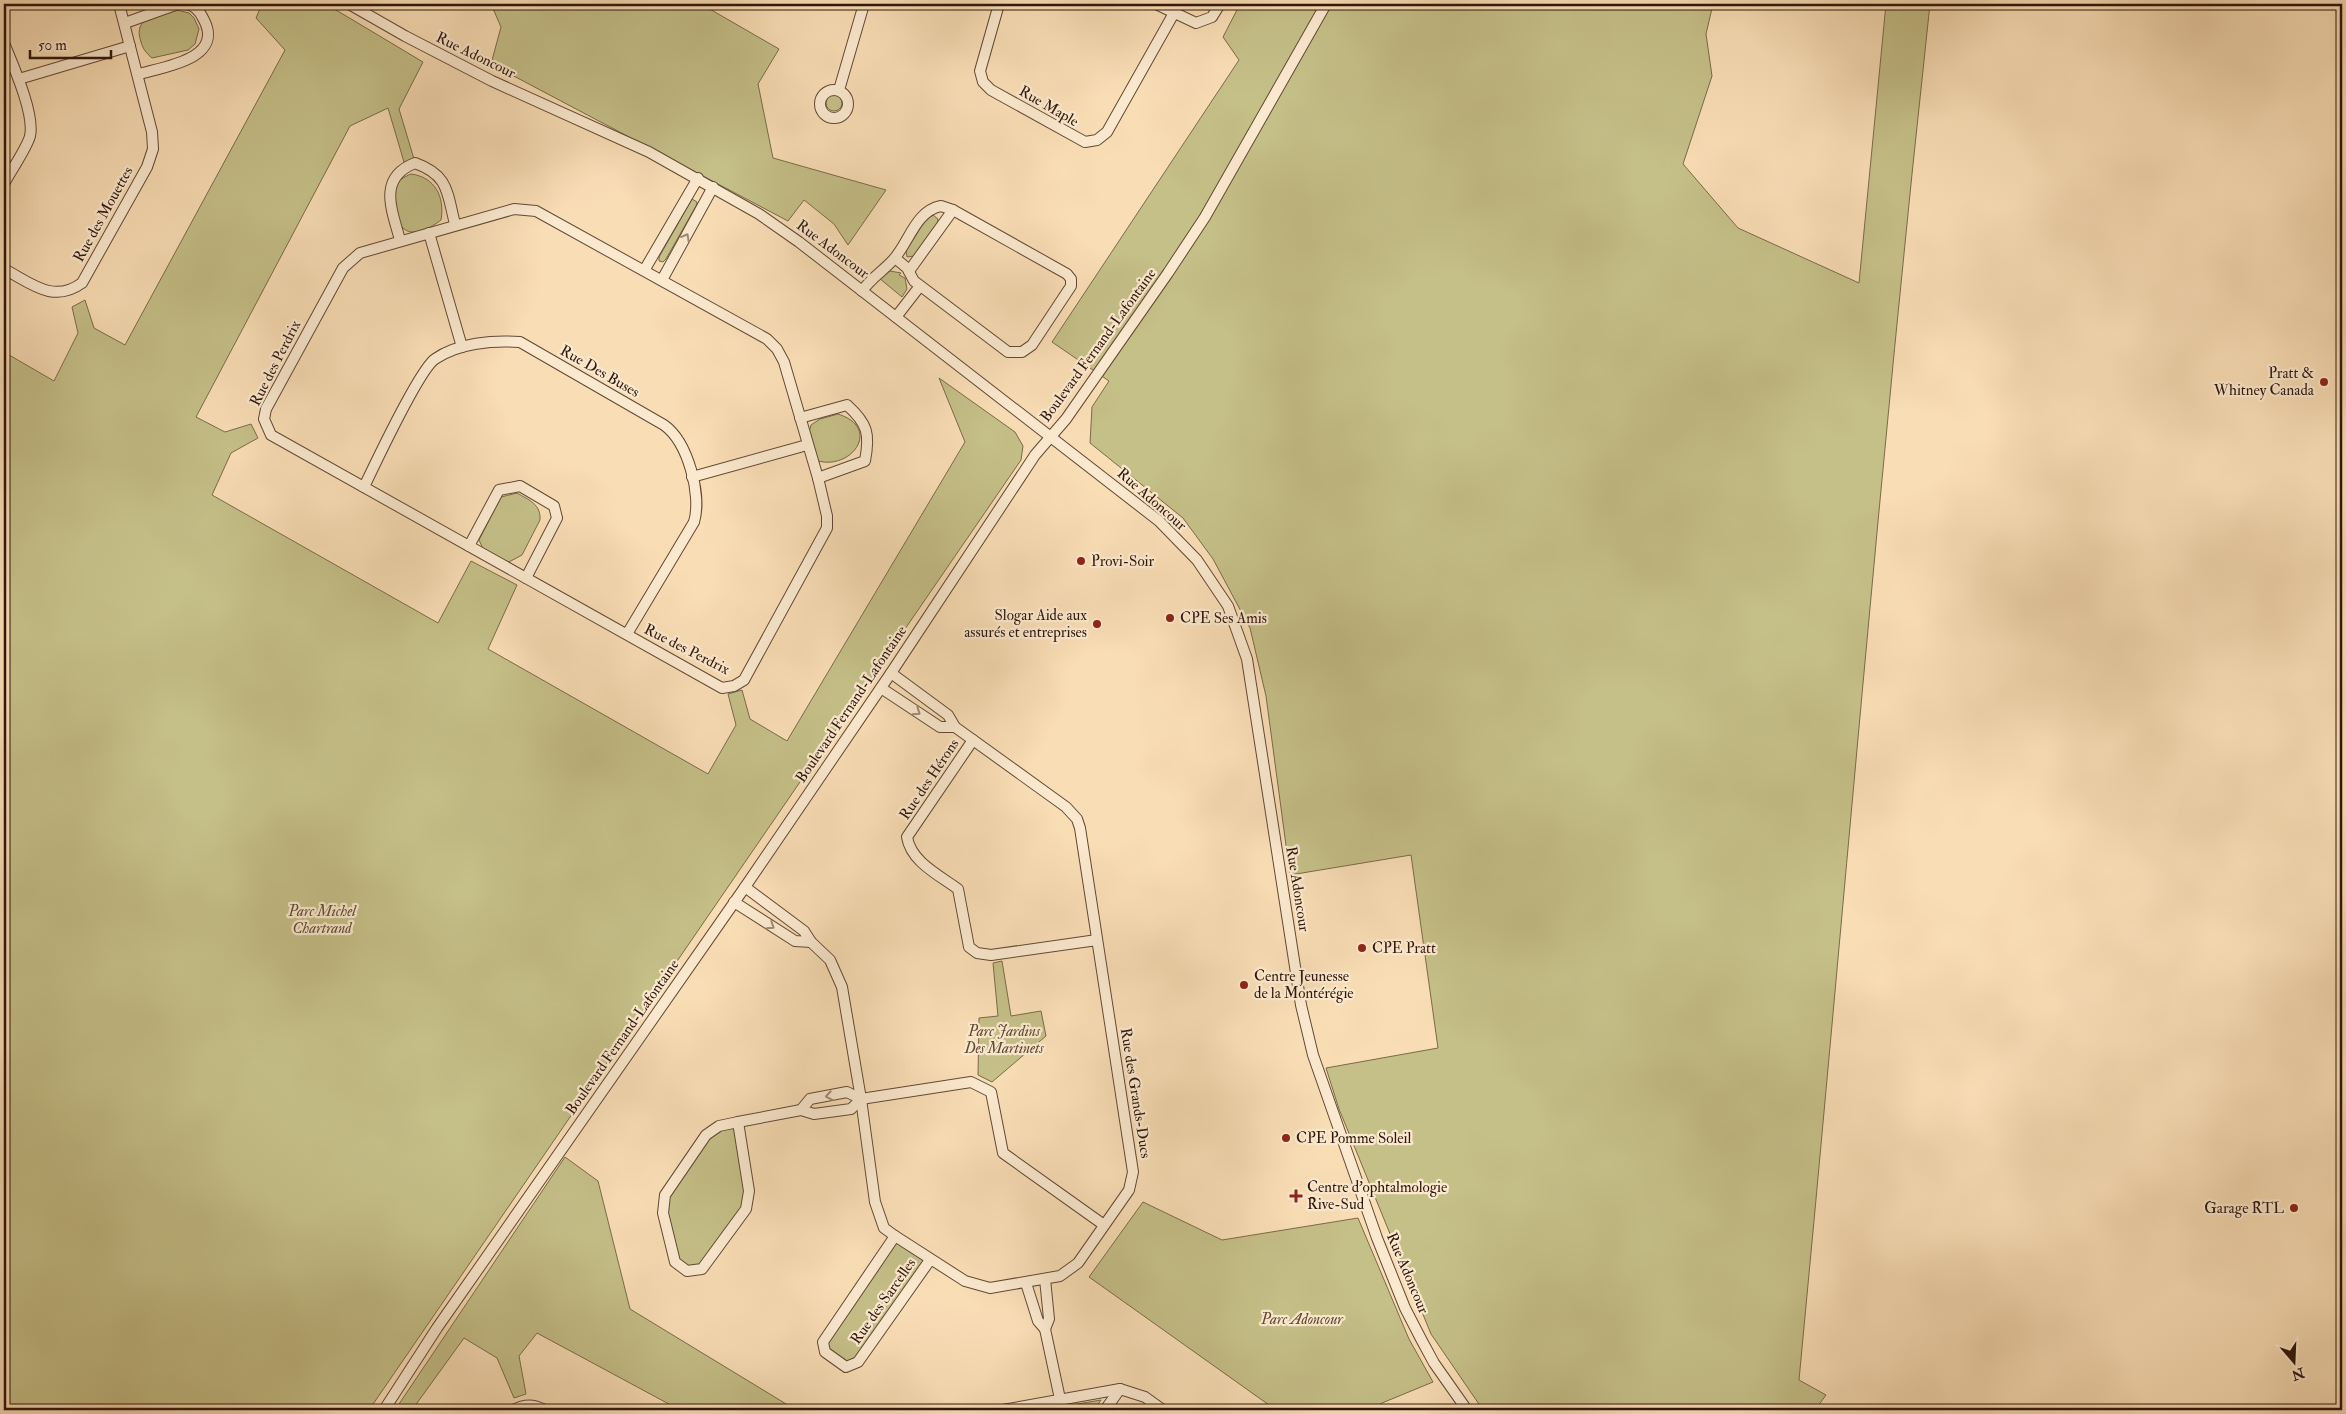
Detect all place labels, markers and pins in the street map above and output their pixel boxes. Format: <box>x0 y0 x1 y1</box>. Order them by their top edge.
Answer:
place label: Pratt & Whitney Canada <box>2213 364 2315 400</box>
marker: Pratt & Whitney Canada <box>2318 376 2330 388</box>
place label: Provi-Soir <box>1091 552 1155 571</box>
marker: Provi-Soir <box>1075 555 1087 567</box>
place label: Slogar Aide aux assurés et entreprises <box>964 606 1087 643</box>
place label: CPE Ses Amis <box>1180 609 1267 628</box>
marker: CPE Ses Amis <box>1164 612 1176 624</box>
marker: Slogar Aide aux assurés et entreprises <box>1091 618 1103 630</box>
place label: CPE Pratt <box>1372 939 1436 958</box>
marker: CPE Pratt <box>1356 942 1368 954</box>
place label: Centre Jeunesse de la Montérégie <box>1254 967 1354 1003</box>
marker: Centre Jeunesse de la Montérégie <box>1238 979 1250 991</box>
place label: CPE Pomme Soleil <box>1296 1129 1411 1148</box>
marker: CPE Pomme Soleil <box>1280 1132 1292 1144</box>
place label: Centre d'ophtalmologie Rive-Sud <box>1307 1178 1447 1214</box>
marker: Centre d'ophtalmologie Rive-Sud <box>1289 1189 1303 1203</box>
place label: Garage RTL <box>2204 1199 2284 1218</box>
marker: Garage RTL <box>2288 1202 2300 1214</box>

